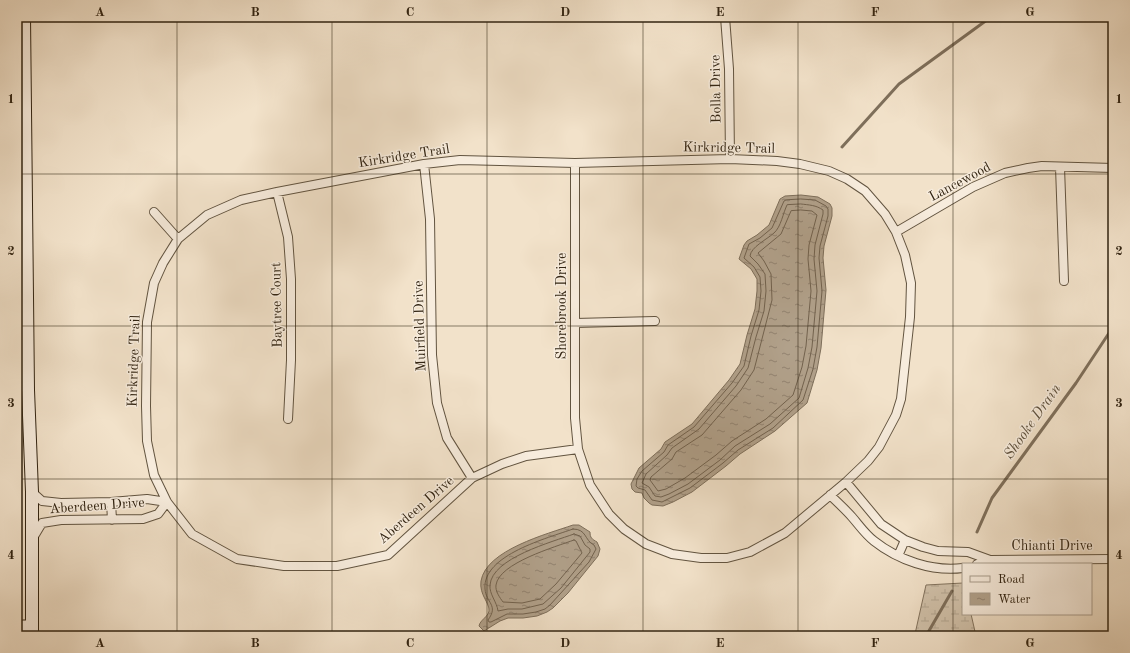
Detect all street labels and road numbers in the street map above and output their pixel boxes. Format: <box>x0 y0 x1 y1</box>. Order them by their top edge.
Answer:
street label: Bolla Drive <box>708 55 724 123</box>
street label: Kirkridge Trail <box>683 140 776 156</box>
street label: Kirkridge Trail <box>357 142 451 170</box>
street label: Lancewood <box>927 160 993 204</box>
street label: Shorebrook Drive <box>555 252 569 360</box>
street label: Baytree Court <box>269 262 285 348</box>
street label: Muirfield Drive <box>411 280 429 372</box>
street label: Kirkridge Trail <box>125 314 143 407</box>
street label: Aberdeen Drive <box>375 473 457 547</box>
street label: Aberdeen Drive <box>49 496 145 516</box>
street label: Chianti Drive <box>1011 539 1093 553</box>

